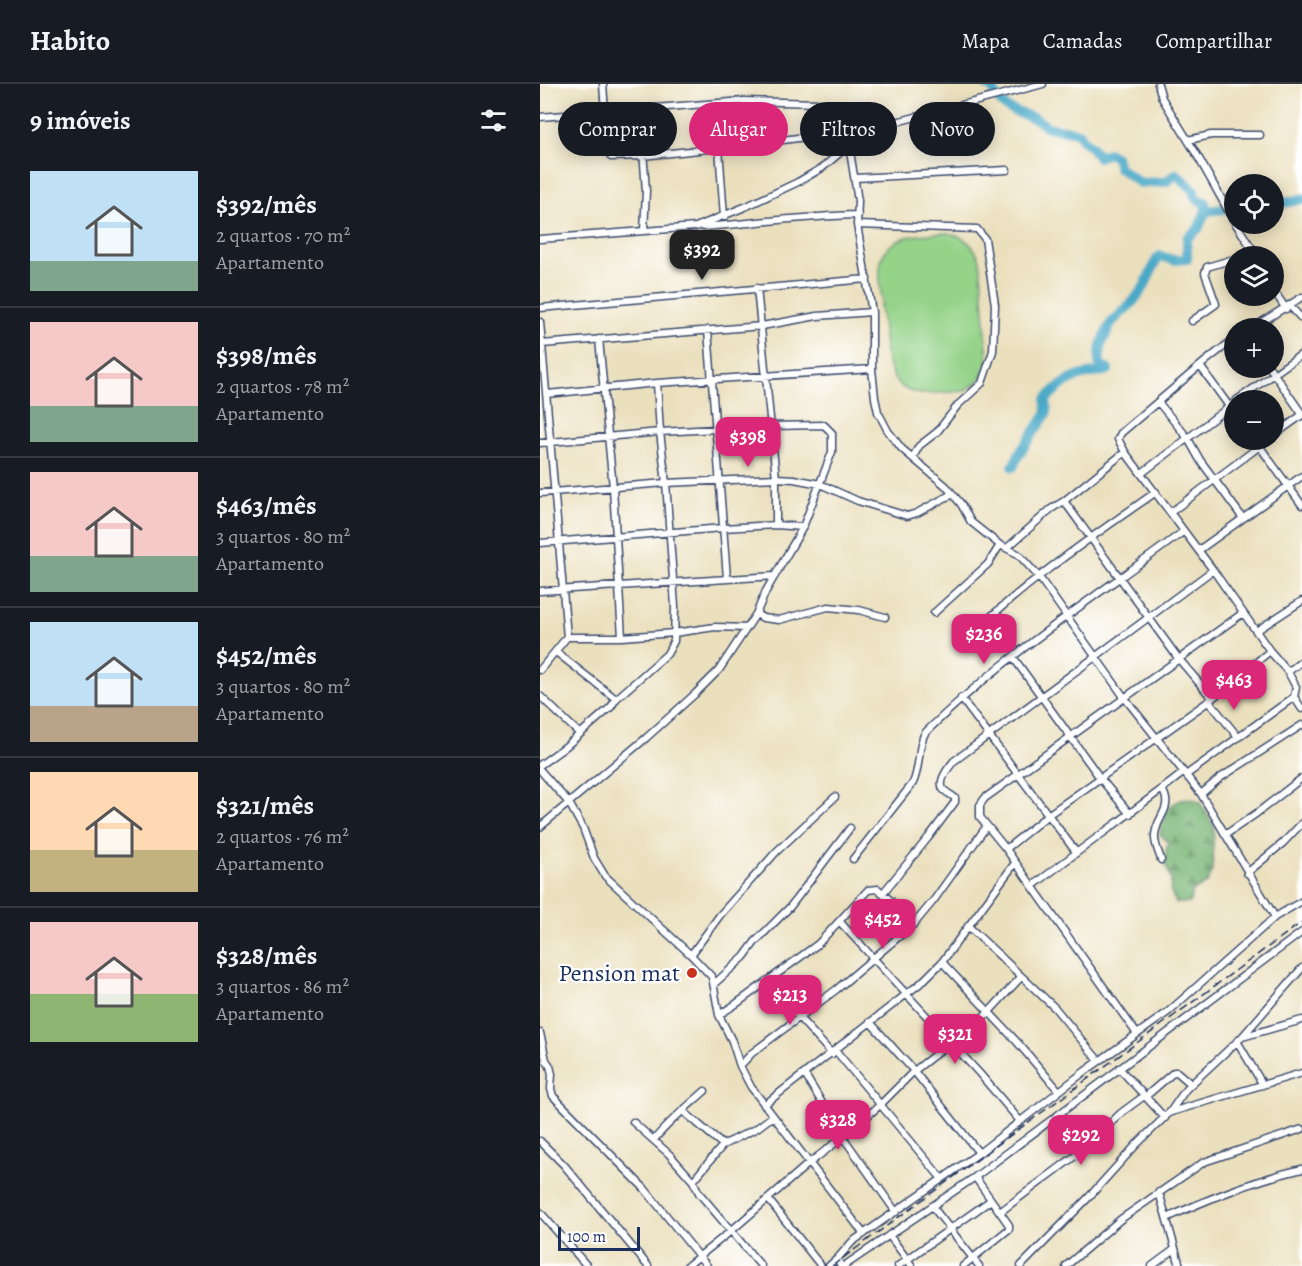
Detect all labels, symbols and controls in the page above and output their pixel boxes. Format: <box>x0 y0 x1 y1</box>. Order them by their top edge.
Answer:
text: Habito <box>30 22 110 60</box>
text: Mapa <box>961 27 1010 55</box>
text: Camadas <box>1043 27 1122 55</box>
text: Compartilhar <box>1155 27 1272 55</box>
chip: Comprar <box>558 102 677 156</box>
chip: Alugar <box>689 102 788 156</box>
chip: Filtros <box>800 102 897 156</box>
chip: Novo <box>909 102 995 156</box>
text: 9 imóveis <box>30 103 131 138</box>
icon: filters <box>477 104 510 137</box>
map controls <box>1224 174 1284 450</box>
button: locate <box>1224 174 1284 234</box>
text: $392/mês <box>216 187 317 222</box>
icon: home <box>78 195 150 267</box>
text: 2 quartos · 70 m² <box>216 222 350 249</box>
pin: $392 <box>666 230 738 281</box>
text: $392 <box>684 236 720 263</box>
button: layers <box>1224 246 1284 306</box>
text: Apartamento <box>216 249 324 276</box>
button: + <box>1224 318 1284 378</box>
text: $398/mês <box>216 338 317 373</box>
icon: home <box>78 346 150 418</box>
text: 2 quartos · 78 m² <box>216 373 349 400</box>
button: − <box>1224 390 1284 450</box>
text: Apartamento <box>216 400 324 427</box>
pin: $398 <box>712 417 784 468</box>
text: $398 <box>730 423 766 450</box>
text: $463/mês <box>216 488 317 523</box>
icon: home <box>78 496 150 568</box>
text: 3 quartos · 80 m² <box>216 523 350 550</box>
text: Apartamento <box>216 550 324 577</box>
pin: $236 <box>948 614 1020 665</box>
text: $236 <box>966 620 1002 647</box>
text: $452/mês <box>216 638 317 673</box>
icon: home <box>78 646 150 718</box>
pin: $463 <box>1198 660 1270 711</box>
text: $463 <box>1216 666 1252 693</box>
text: 3 quartos · 80 m² <box>216 673 350 700</box>
text: Apartamento <box>216 700 324 727</box>
text: $321/mês <box>216 788 314 823</box>
icon: home <box>78 796 150 868</box>
text: 2 quartos · 76 m² <box>216 823 349 850</box>
text: Apartamento <box>216 850 324 877</box>
pin: $452 <box>847 899 919 950</box>
text: $452 <box>865 905 901 932</box>
text: $328/mês <box>216 938 317 973</box>
icon: home <box>78 946 150 1018</box>
place label: Pension mat <box>559 957 680 989</box>
marker: Pension mat <box>685 966 699 980</box>
text: 3 quartos · 86 m² <box>216 973 349 1000</box>
pin: $213 <box>754 975 826 1026</box>
text: $213 <box>773 981 807 1008</box>
text: Apartamento <box>216 1000 324 1027</box>
pin: $321 <box>919 1014 991 1065</box>
text: $321 <box>938 1020 972 1047</box>
pin: $328 <box>802 1100 874 1151</box>
text: $328 <box>819 1106 857 1133</box>
pin: $292 <box>1045 1115 1117 1166</box>
text: $292 <box>1062 1121 1100 1148</box>
scale bar <box>558 1224 640 1252</box>
text: 100 m <box>567 1226 606 1248</box>

